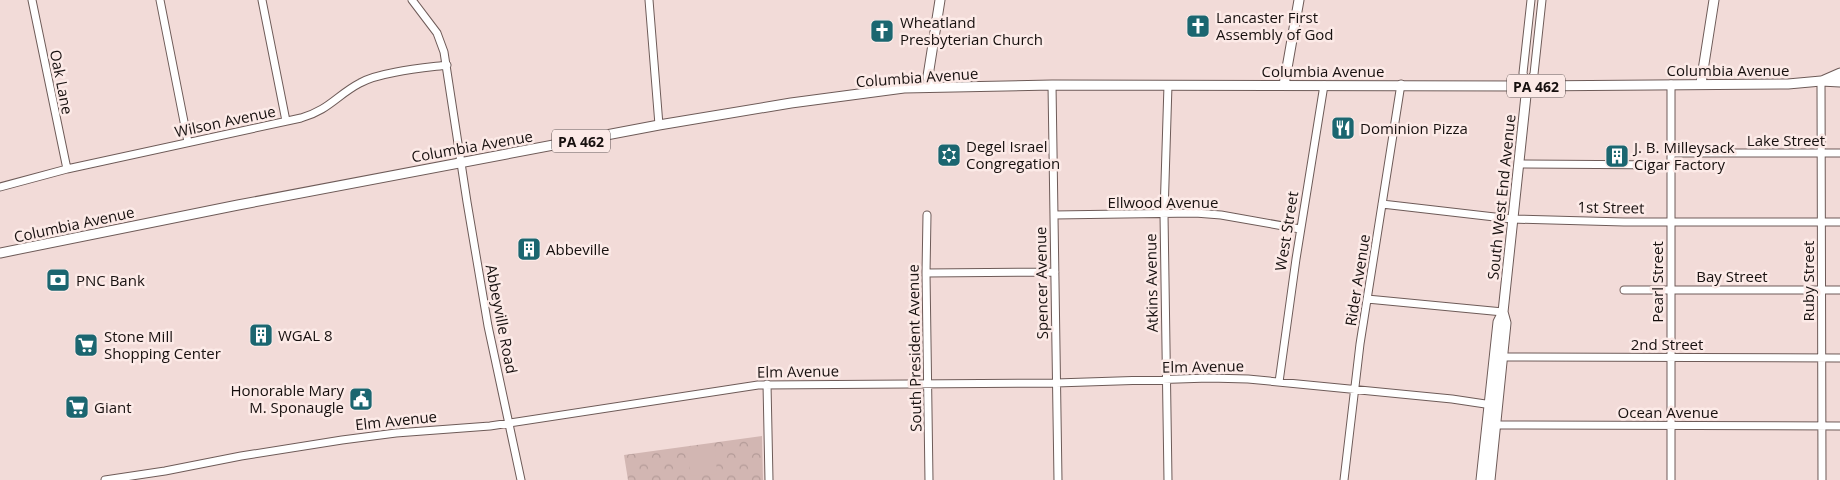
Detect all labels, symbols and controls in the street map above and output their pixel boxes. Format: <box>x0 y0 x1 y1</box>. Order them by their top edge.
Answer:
place label: Lancaster First Assembly of God <box>1216 7 1334 44</box>
place label: Wheatland Presbyterian Church <box>900 12 1043 49</box>
church icon: Lancaster First Assembly of God <box>1185 13 1211 39</box>
church icon: Wheatland Presbyterian Church <box>869 18 895 44</box>
street label: Oak Lane <box>46 48 78 116</box>
street label: Columbia Avenue <box>1667 60 1789 80</box>
street label: Columbia Avenue <box>1262 61 1384 81</box>
street label: Columbia Avenue <box>855 63 979 91</box>
road number: PA 462 <box>1507 74 1565 98</box>
street label: Wilson Avenue <box>173 101 277 141</box>
street label: South West End Avenue <box>1482 113 1520 281</box>
restaurant icon: Dominion Pizza <box>1330 115 1356 141</box>
place label: Dominion Pizza <box>1360 118 1468 138</box>
street label: Columbia Avenue <box>410 125 534 167</box>
road number: PA 462 <box>552 130 610 152</box>
street label: Lake Street <box>1747 130 1825 150</box>
place label: Degel Israel Congregation <box>966 136 1060 173</box>
place label: J. B. Milleysack Cigar Factory <box>1632 137 1735 174</box>
synagogue icon: Degel Israel Congregation <box>936 142 962 168</box>
building icon: J. B. Milleysack Cigar Factory <box>1604 143 1630 169</box>
street label: West Street <box>1270 190 1302 272</box>
street label: Ellwood Avenue <box>1108 192 1218 212</box>
street label: 1st Street <box>1577 196 1645 218</box>
street label: Columbia Avenue <box>12 201 136 247</box>
street label: Spencer Avenue <box>1030 226 1052 340</box>
street label: Atkins Avenue <box>1140 233 1162 333</box>
street label: Rider Avenue <box>1340 233 1374 327</box>
building icon: Abbeville <box>516 236 542 262</box>
place label: Abbeville <box>546 239 610 259</box>
street label: Pearl Street <box>1647 241 1667 323</box>
street label: Ruby Street <box>1798 241 1818 321</box>
street label: Abbeyville Road <box>482 263 522 375</box>
street label: South President Avenue <box>903 264 925 432</box>
street label: Bay Street <box>1696 266 1768 286</box>
bank icon: PNC Bank <box>45 267 71 293</box>
place label: PNC Bank <box>76 270 145 290</box>
building icon: WGAL 8 <box>248 322 274 348</box>
place label: WGAL 8 <box>278 325 333 345</box>
place label: Stone Mill Shopping Center <box>104 326 221 363</box>
supermarket icon: Stone Mill Shopping Center <box>73 332 99 358</box>
street label: 2nd Street <box>1631 334 1703 354</box>
street label: Elm Avenue <box>1162 355 1244 377</box>
street label: Elm Avenue <box>757 360 839 382</box>
place label: Honorable Mary M. Sponaugle <box>230 380 344 417</box>
public building icon: Honorable Mary M. Sponaugle <box>348 386 374 412</box>
supermarket icon: Giant <box>64 394 90 420</box>
place label: Giant <box>94 397 132 417</box>
street label: Ocean Avenue <box>1618 402 1718 422</box>
street label: Elm Avenue <box>354 406 438 434</box>

